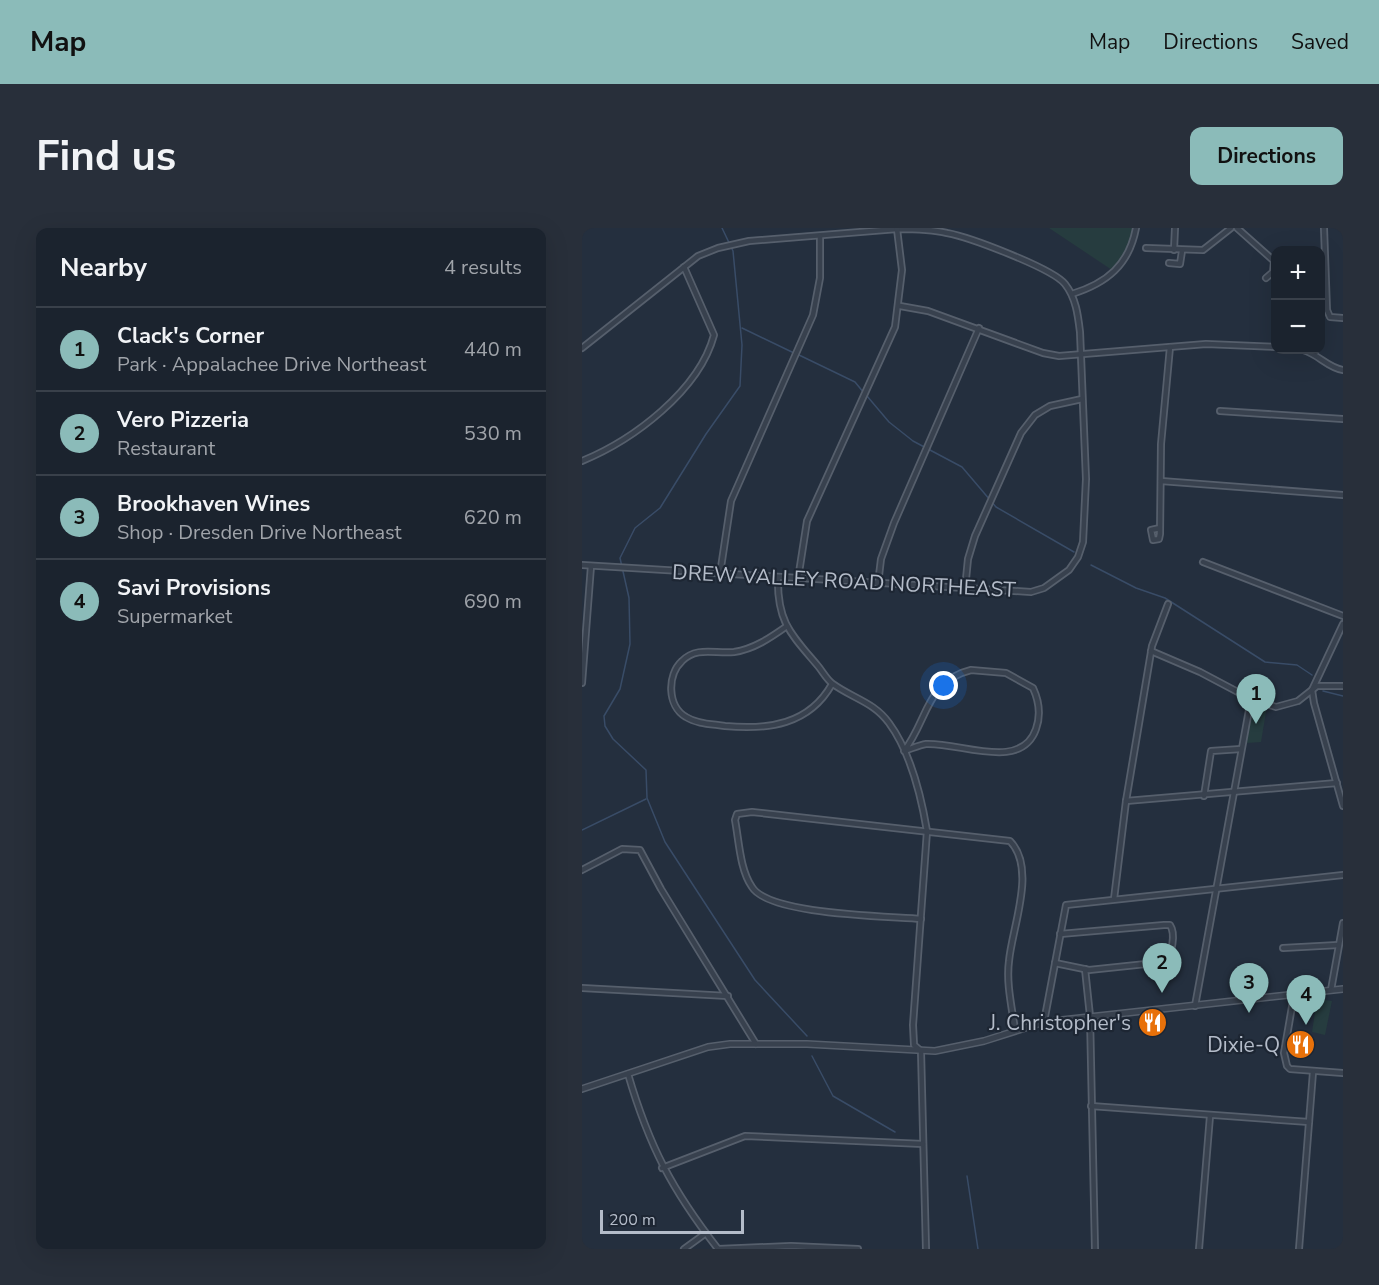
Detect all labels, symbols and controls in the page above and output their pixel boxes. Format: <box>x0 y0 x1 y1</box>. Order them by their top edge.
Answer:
text: Map <box>30 23 86 61</box>
text: Map <box>1089 28 1130 56</box>
text: Directions <box>1163 28 1258 56</box>
text: Saved <box>1291 28 1349 56</box>
button: Directions <box>1190 127 1343 185</box>
text: Find us <box>36 128 176 185</box>
map controls <box>1271 246 1325 354</box>
button: + <box>1271 246 1325 300</box>
text: Nearby <box>60 250 147 285</box>
text: 4 results <box>444 254 522 281</box>
button: − <box>1271 300 1325 354</box>
text: Clack's Corner <box>117 321 264 351</box>
text: 1 <box>74 336 86 363</box>
text: 440 m <box>464 336 522 363</box>
text: Park · Appalachee Drive Northeast <box>117 351 426 378</box>
text: Vero Pizzeria <box>117 405 249 435</box>
text: 2 <box>74 420 86 447</box>
text: 530 m <box>464 420 522 447</box>
text: Restaurant <box>117 435 215 462</box>
text: Brookhaven Wines <box>117 489 310 519</box>
text: 3 <box>74 504 86 531</box>
text: 620 m <box>464 504 522 531</box>
text: Shop · Dresden Drive Northeast <box>117 519 402 546</box>
street label: DREW VALLEY ROAD NORTHEAST <box>671 558 1017 604</box>
text: Savi Provisions <box>117 573 271 603</box>
text: 4 <box>74 588 86 615</box>
text: 690 m <box>464 588 522 615</box>
text: Supermarket <box>117 603 232 630</box>
your location <box>929 671 958 700</box>
pin: 1 <box>1236 674 1276 724</box>
pin: 2 <box>1142 944 1182 993</box>
pin: 3 <box>1230 964 1268 1013</box>
pin: 4 <box>1286 976 1326 1025</box>
restaurant icon: J. Christopher's <box>1136 1007 1168 1039</box>
place label: J. Christopher's <box>988 1009 1131 1037</box>
restaurant icon: Dixie-Q <box>1285 1029 1317 1061</box>
place label: Dixie-Q <box>1207 1031 1280 1059</box>
scale bar <box>600 1207 744 1234</box>
text: 200 m <box>609 1209 656 1231</box>

